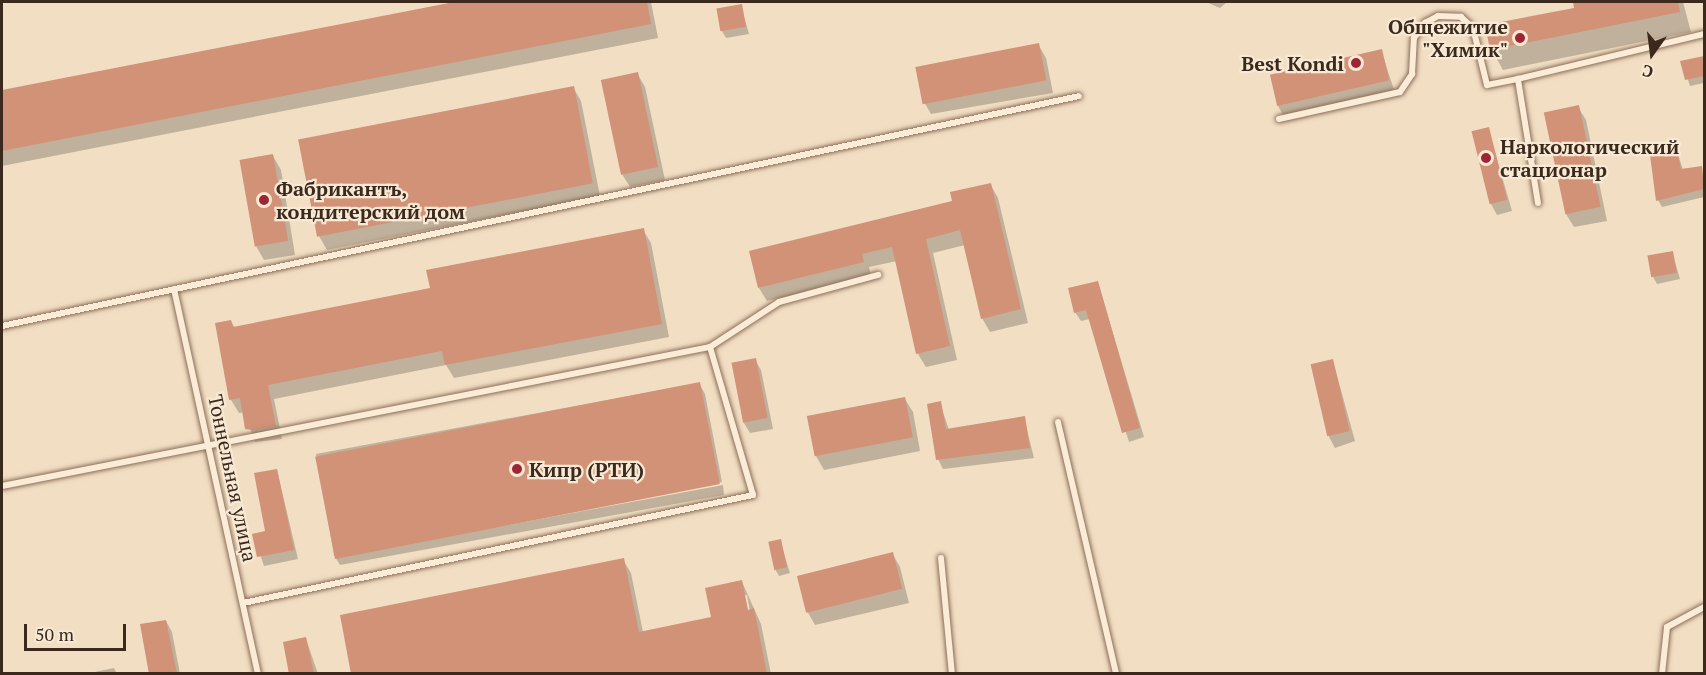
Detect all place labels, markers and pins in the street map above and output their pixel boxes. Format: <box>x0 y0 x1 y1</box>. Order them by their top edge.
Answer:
place label: Общежитие "Химик" <box>1388 14 1508 61</box>
marker: Общежитие "Химик" <box>1513 31 1527 45</box>
place label: Best Kondi <box>1241 51 1344 75</box>
marker: Best Kondi <box>1349 56 1363 70</box>
place label: Наркологический стационар <box>1500 134 1679 181</box>
marker: Наркологический стационар <box>1477 149 1495 167</box>
place label: Фабрикантъ, кондитерский дом <box>276 176 466 223</box>
marker: Фабрикантъ, кондитерский дом <box>257 193 271 207</box>
place label: Кипр (РТИ) <box>529 457 644 481</box>
marker: Кипр (РТИ) <box>510 462 524 476</box>

